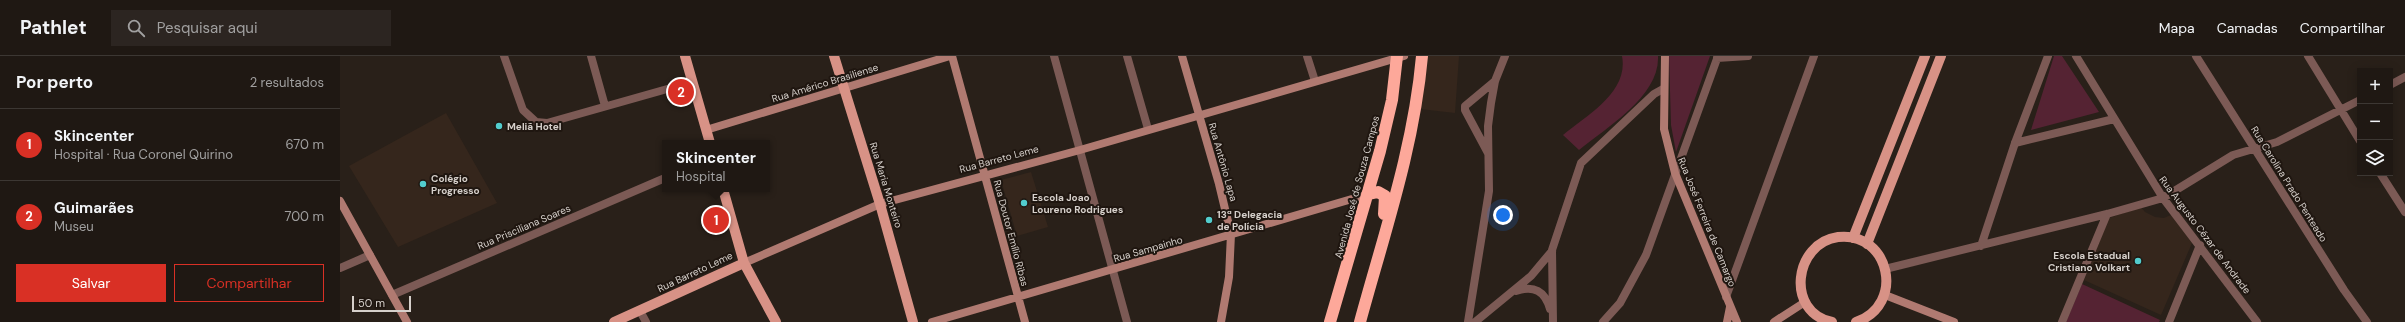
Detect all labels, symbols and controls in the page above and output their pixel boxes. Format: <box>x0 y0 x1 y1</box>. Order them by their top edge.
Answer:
search box <box>111 10 391 46</box>
text: Pathlet <box>20 15 87 40</box>
icon: search <box>125 17 147 39</box>
text: Pesquisar aqui <box>157 18 258 38</box>
text: Mapa <box>2159 19 2195 37</box>
text: Camadas <box>2217 19 2278 37</box>
text: Compartilhar <box>2300 19 2385 37</box>
street label: Rua Américo Brasiliense <box>770 61 880 105</box>
map controls <box>2357 68 2393 176</box>
button: + <box>2357 68 2393 104</box>
text: Por perto <box>16 71 93 93</box>
text: 2 resultados <box>250 74 324 91</box>
pin: 2 <box>668 77 694 107</box>
button: − <box>2357 104 2393 140</box>
street label: Avenida José de Souza Campos <box>1332 114 1382 260</box>
place label: Meliã Hotel <box>507 120 562 133</box>
marker: Meliã Hotel <box>494 121 504 131</box>
street label: Rua Antônio Lapa <box>1206 121 1240 203</box>
street label: Rua Carolina Prado Penteado <box>2248 124 2330 244</box>
text: Skincenter <box>54 126 134 146</box>
text: 1 <box>27 136 31 153</box>
text: 670 m <box>285 136 324 153</box>
popup <box>662 140 770 192</box>
street label: Rua Maria Monteiro <box>867 140 905 230</box>
button: layers <box>2357 140 2393 176</box>
street label: Rua Barreto Leme <box>958 142 1040 176</box>
text: Hospital · Rua Coronel Quirino <box>54 146 233 163</box>
text: Skincenter <box>676 148 756 168</box>
street label: Rua José Ferreira de Camargo <box>1675 155 1739 289</box>
text: Hospital <box>676 168 725 185</box>
place label: Colégio Progresso <box>431 172 480 197</box>
street label: Rua Augusto Cézar de Andrade <box>2156 174 2254 297</box>
street label: Rua Doutor Emílio Ribas <box>991 178 1031 288</box>
marker: Colégio Progresso <box>418 179 428 189</box>
place label: Escola Joao Loureno Rodrigues <box>1032 191 1123 216</box>
text: Guimarães <box>54 198 134 218</box>
marker: Escola Joao Loureno Rodrigues <box>1019 198 1029 208</box>
street label: Rua Prisciliana Soares <box>475 201 573 253</box>
pin: 1 <box>703 205 729 235</box>
your location <box>1493 205 1513 225</box>
text: 2 <box>25 208 33 225</box>
text: 700 m <box>284 208 324 225</box>
place label: 13ª Delegacia de Polícia <box>1217 208 1282 233</box>
marker: 13ª Delegacia de Polícia <box>1204 215 1214 225</box>
text: Museu <box>54 218 94 235</box>
street label: Rua Sampainho <box>1112 233 1184 265</box>
street label: Rua Barreto Leme <box>655 249 735 295</box>
place label: Escola Estadual Cristiano Volkart <box>2048 249 2130 274</box>
marker: Escola Estadual Cristiano Volkart <box>2133 256 2143 266</box>
button: Salvar <box>16 264 166 302</box>
button: Compartilhar <box>174 264 324 302</box>
scale bar <box>352 294 411 313</box>
text: 50 m <box>358 296 385 310</box>

